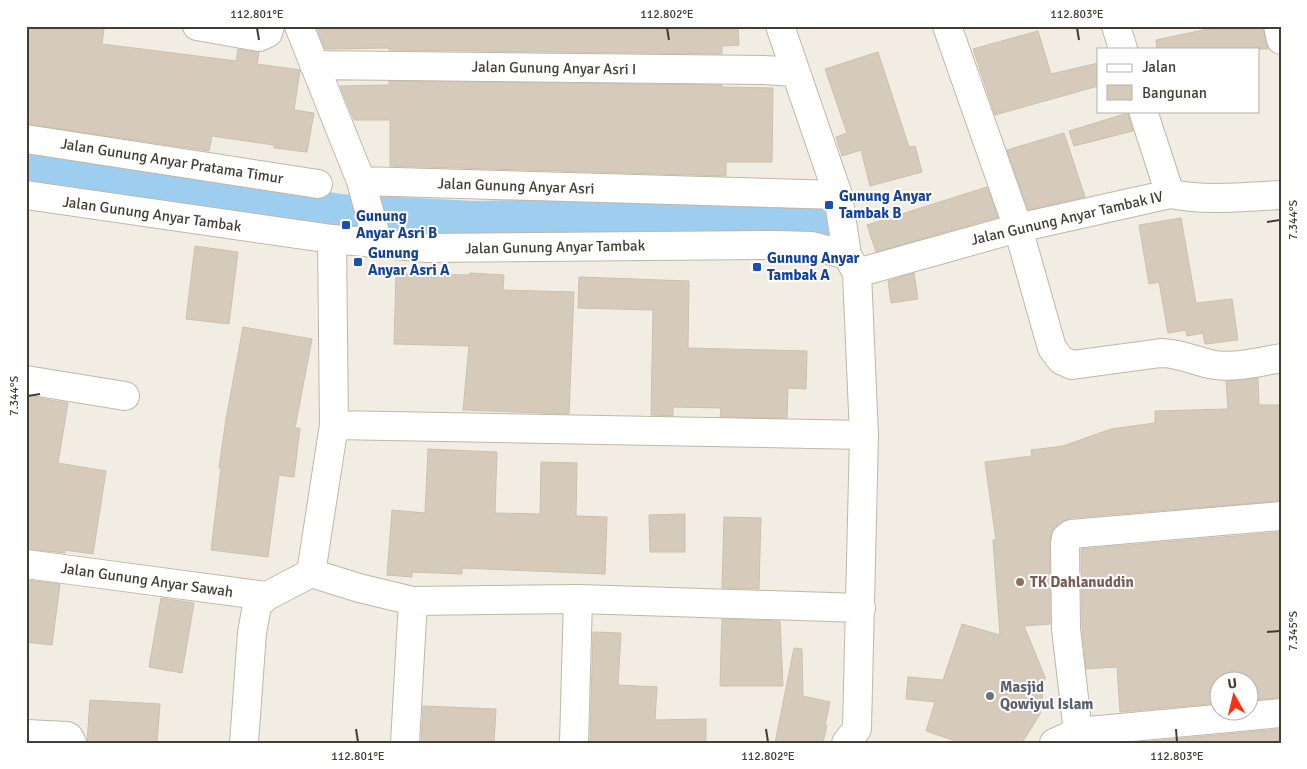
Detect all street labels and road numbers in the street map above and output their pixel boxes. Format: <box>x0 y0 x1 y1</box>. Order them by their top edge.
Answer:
street label: Jalan Gunung Anyar Asri I <box>471 58 637 78</box>
street label: Jalan Gunung Anyar Pratama Timur <box>59 134 285 188</box>
street label: Jalan Gunung Anyar Asri <box>437 174 595 198</box>
street label: Jalan Gunung Anyar Tambak IV <box>969 187 1165 249</box>
street label: Jalan Gunung Anyar Tambak <box>61 193 243 236</box>
street label: Jalan Gunung Anyar Tambak <box>465 236 646 258</box>
street label: Jalan Gunung Anyar Sawah <box>60 559 234 601</box>

